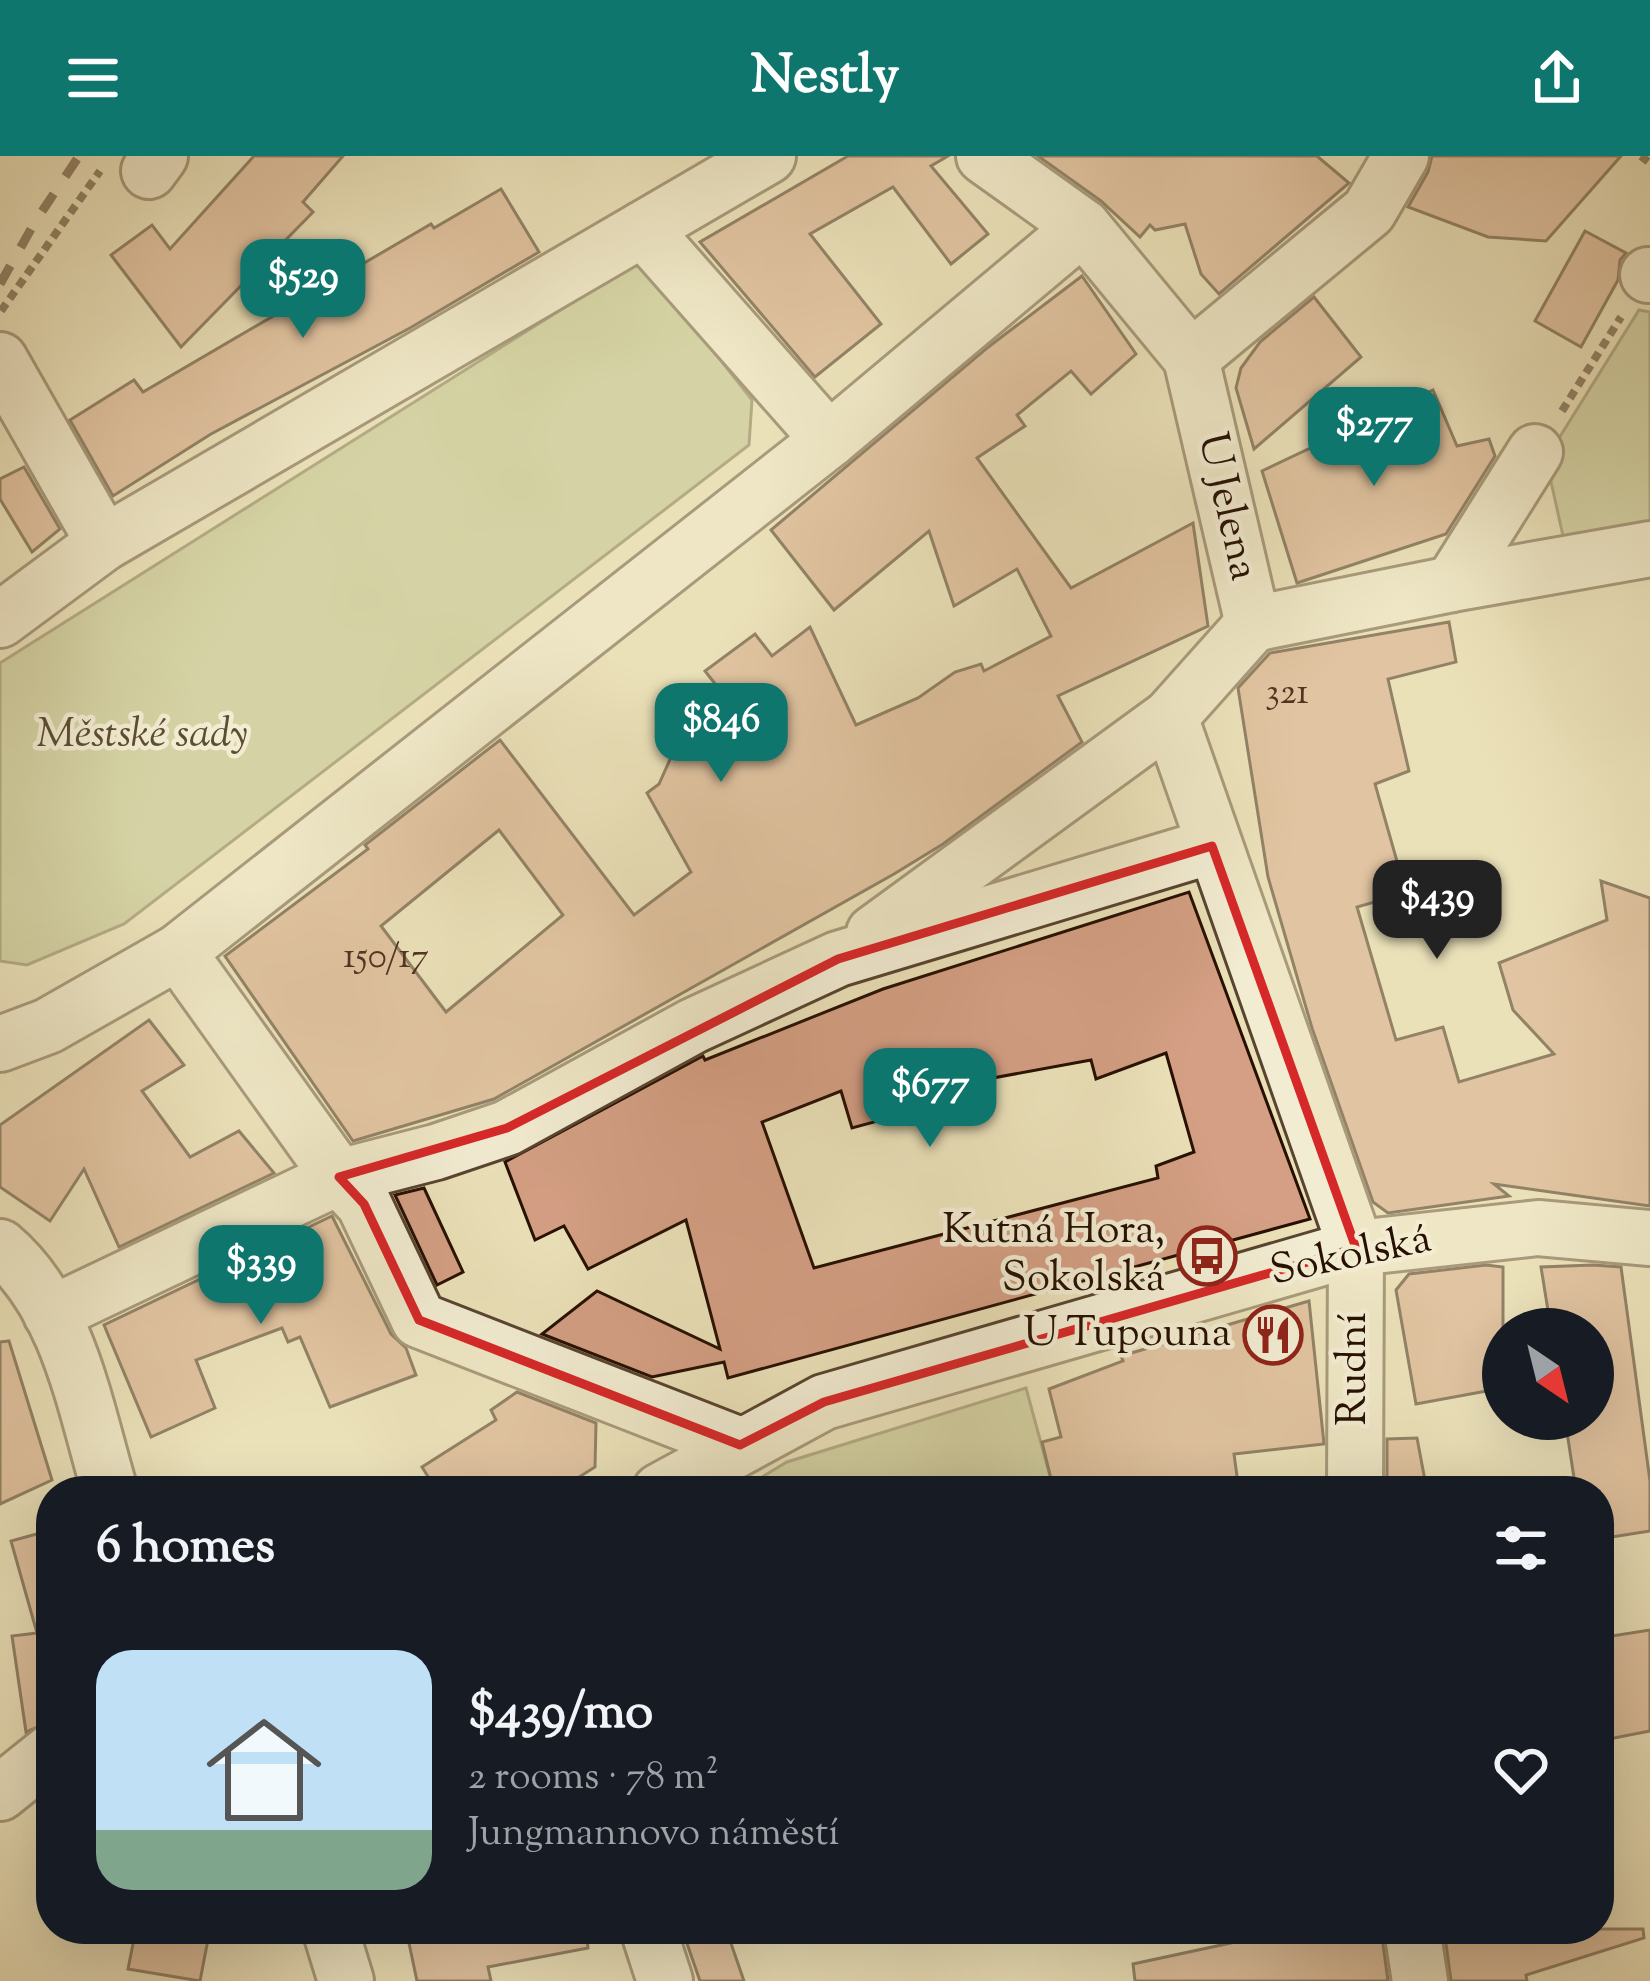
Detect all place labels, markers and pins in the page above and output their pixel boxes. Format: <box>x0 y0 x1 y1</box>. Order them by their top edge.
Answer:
pin: $529 <box>232 239 374 341</box>
pin: $277 <box>1303 387 1445 489</box>
pin: $846 <box>650 683 792 785</box>
pin: $439 <box>1366 860 1508 962</box>
pin: $677 <box>859 1048 1001 1150</box>
place label: Kutná Hora, Sokolská <box>943 1202 1165 1310</box>
pin: $339 <box>190 1225 332 1327</box>
bus stop icon: Kutná Hora, Sokolská <box>1176 1225 1238 1287</box>
restaurant icon: U Tupouna <box>1242 1304 1304 1366</box>
place label: U Tupouna <box>1023 1305 1231 1365</box>

